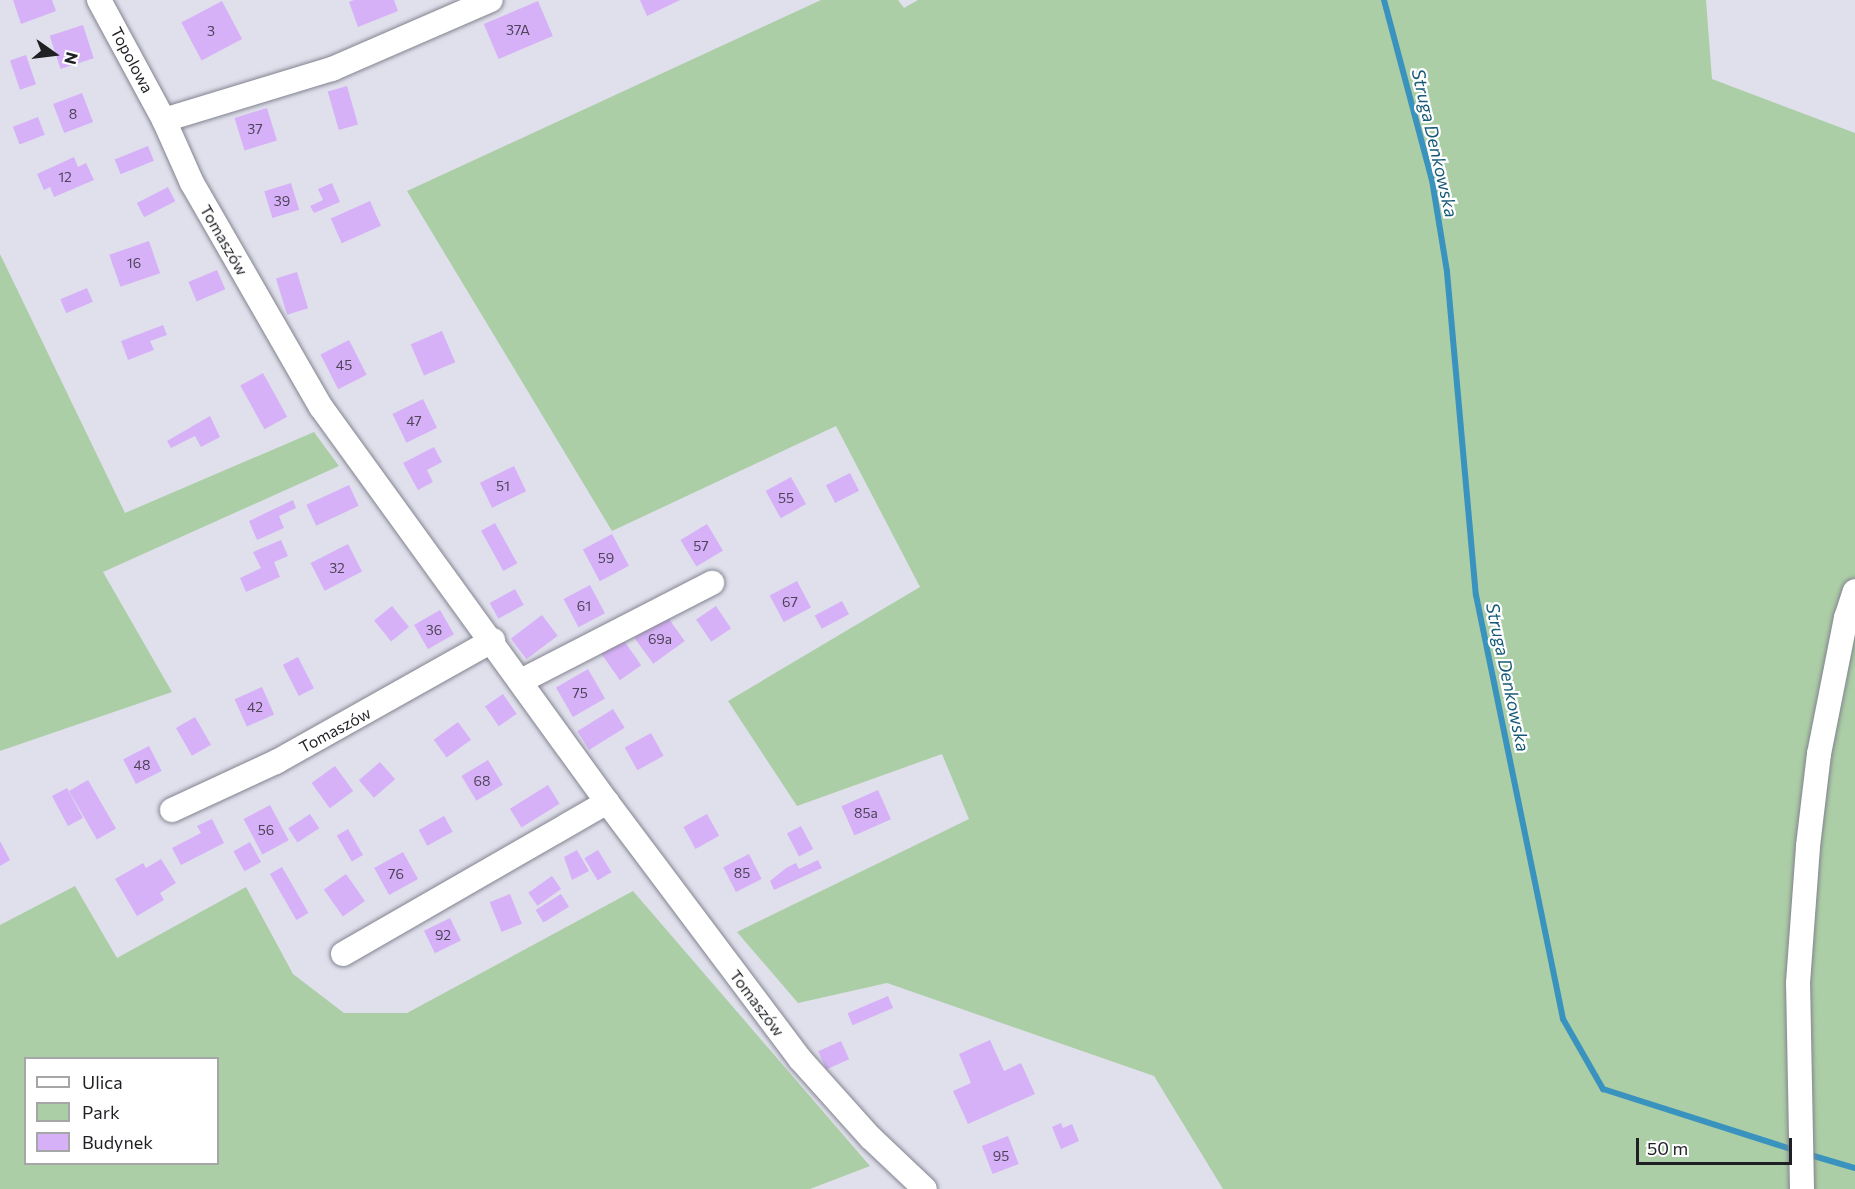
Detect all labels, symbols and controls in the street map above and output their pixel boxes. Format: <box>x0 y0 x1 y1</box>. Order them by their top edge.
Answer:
house number: 37A <box>506 22 530 38</box>
house number: 3 <box>207 23 215 39</box>
north arrow <box>24 24 84 84</box>
street label: Topolowa <box>107 24 157 96</box>
text: N <box>61 50 83 67</box>
water label: Struga Denkowska <box>1407 67 1463 219</box>
house number: 8 <box>69 106 77 122</box>
house number: 37 <box>247 121 263 137</box>
house number: 12 <box>58 169 72 185</box>
house number: 39 <box>274 193 290 209</box>
street label: Tomaszów <box>196 201 252 279</box>
house number: 16 <box>127 255 141 271</box>
house number: 45 <box>336 357 352 373</box>
house number: 47 <box>406 413 422 429</box>
house number: 51 <box>496 478 510 494</box>
house number: 55 <box>778 490 794 506</box>
house number: 57 <box>693 538 709 554</box>
house number: 59 <box>598 550 614 566</box>
house number: 32 <box>329 560 345 576</box>
house number: 67 <box>782 594 798 610</box>
house number: 61 <box>577 598 591 614</box>
water label: Struga Denkowska <box>1482 601 1534 753</box>
house number: 36 <box>426 622 442 638</box>
house number: 69a <box>648 631 672 647</box>
house number: 75 <box>572 685 588 701</box>
house number: 42 <box>247 699 263 715</box>
street label: Tomaszów <box>296 703 374 757</box>
house number: 48 <box>134 757 150 773</box>
house number: 68 <box>474 773 490 789</box>
house number: 85a <box>854 805 878 821</box>
house number: 56 <box>258 822 274 838</box>
house number: 85 <box>734 865 750 881</box>
house number: 76 <box>388 866 404 882</box>
house number: 92 <box>435 927 451 943</box>
street label: Tomaszów <box>726 966 788 1040</box>
legend <box>24 1057 219 1165</box>
text: Ulica <box>82 1071 123 1093</box>
text: Park <box>82 1101 120 1123</box>
scale bar <box>1639 1126 1795 1164</box>
text: Budynek <box>82 1131 153 1153</box>
text: 50 m <box>1647 1137 1688 1159</box>
house number: 95 <box>993 1148 1009 1164</box>

